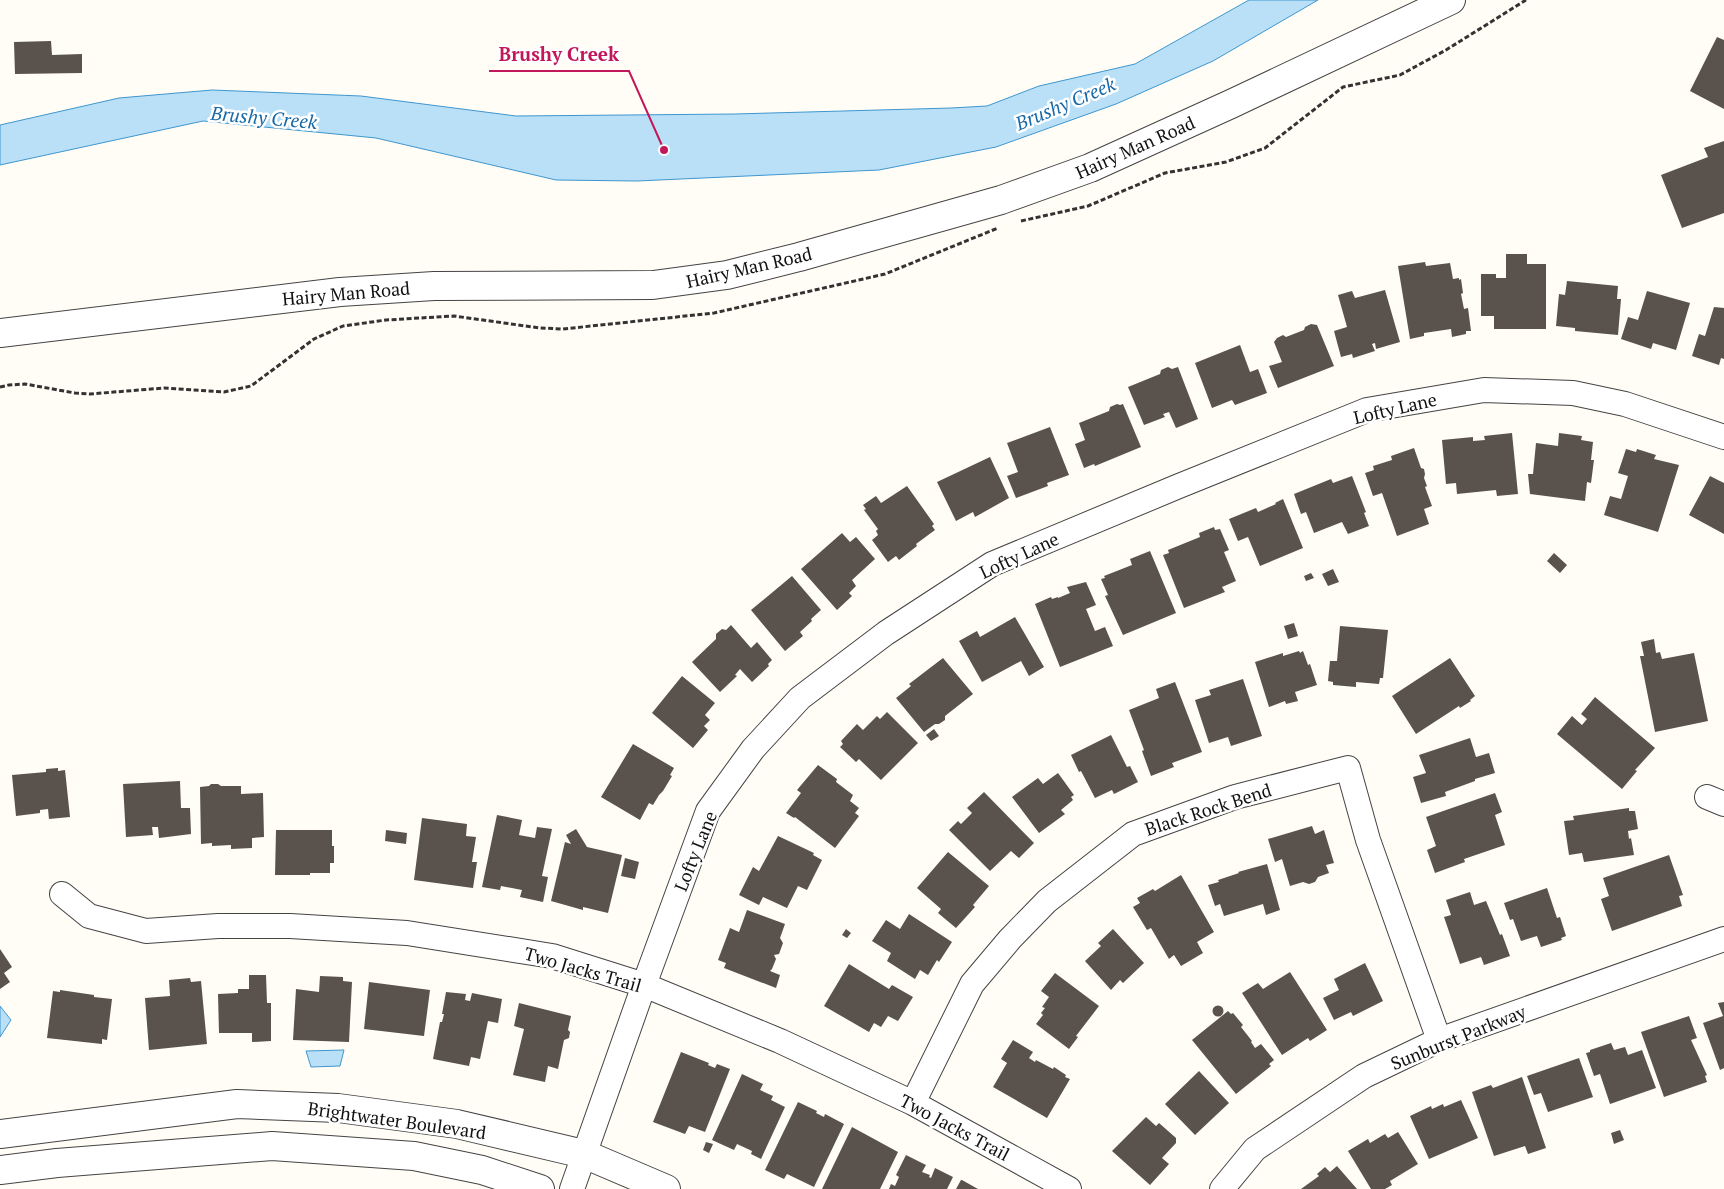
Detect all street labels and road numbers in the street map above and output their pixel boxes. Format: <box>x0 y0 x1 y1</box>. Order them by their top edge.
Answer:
street label: Hairy Man Road <box>1072 110 1198 184</box>
street label: Hairy Man Road <box>684 241 814 293</box>
street label: Hairy Man Road <box>281 275 411 311</box>
street label: Lofty Lane <box>1351 387 1439 429</box>
street label: Lofty Lane <box>976 526 1062 584</box>
street label: Black Rock Bend <box>1142 777 1274 841</box>
street label: Lofty Lane <box>668 807 722 895</box>
street label: Two Jacks Trail <box>522 941 644 997</box>
street label: Sunburst Parkway <box>1387 999 1530 1075</box>
street label: Two Jacks Trail <box>896 1088 1014 1166</box>
street label: Brightwater Boulevard <box>306 1096 488 1144</box>

